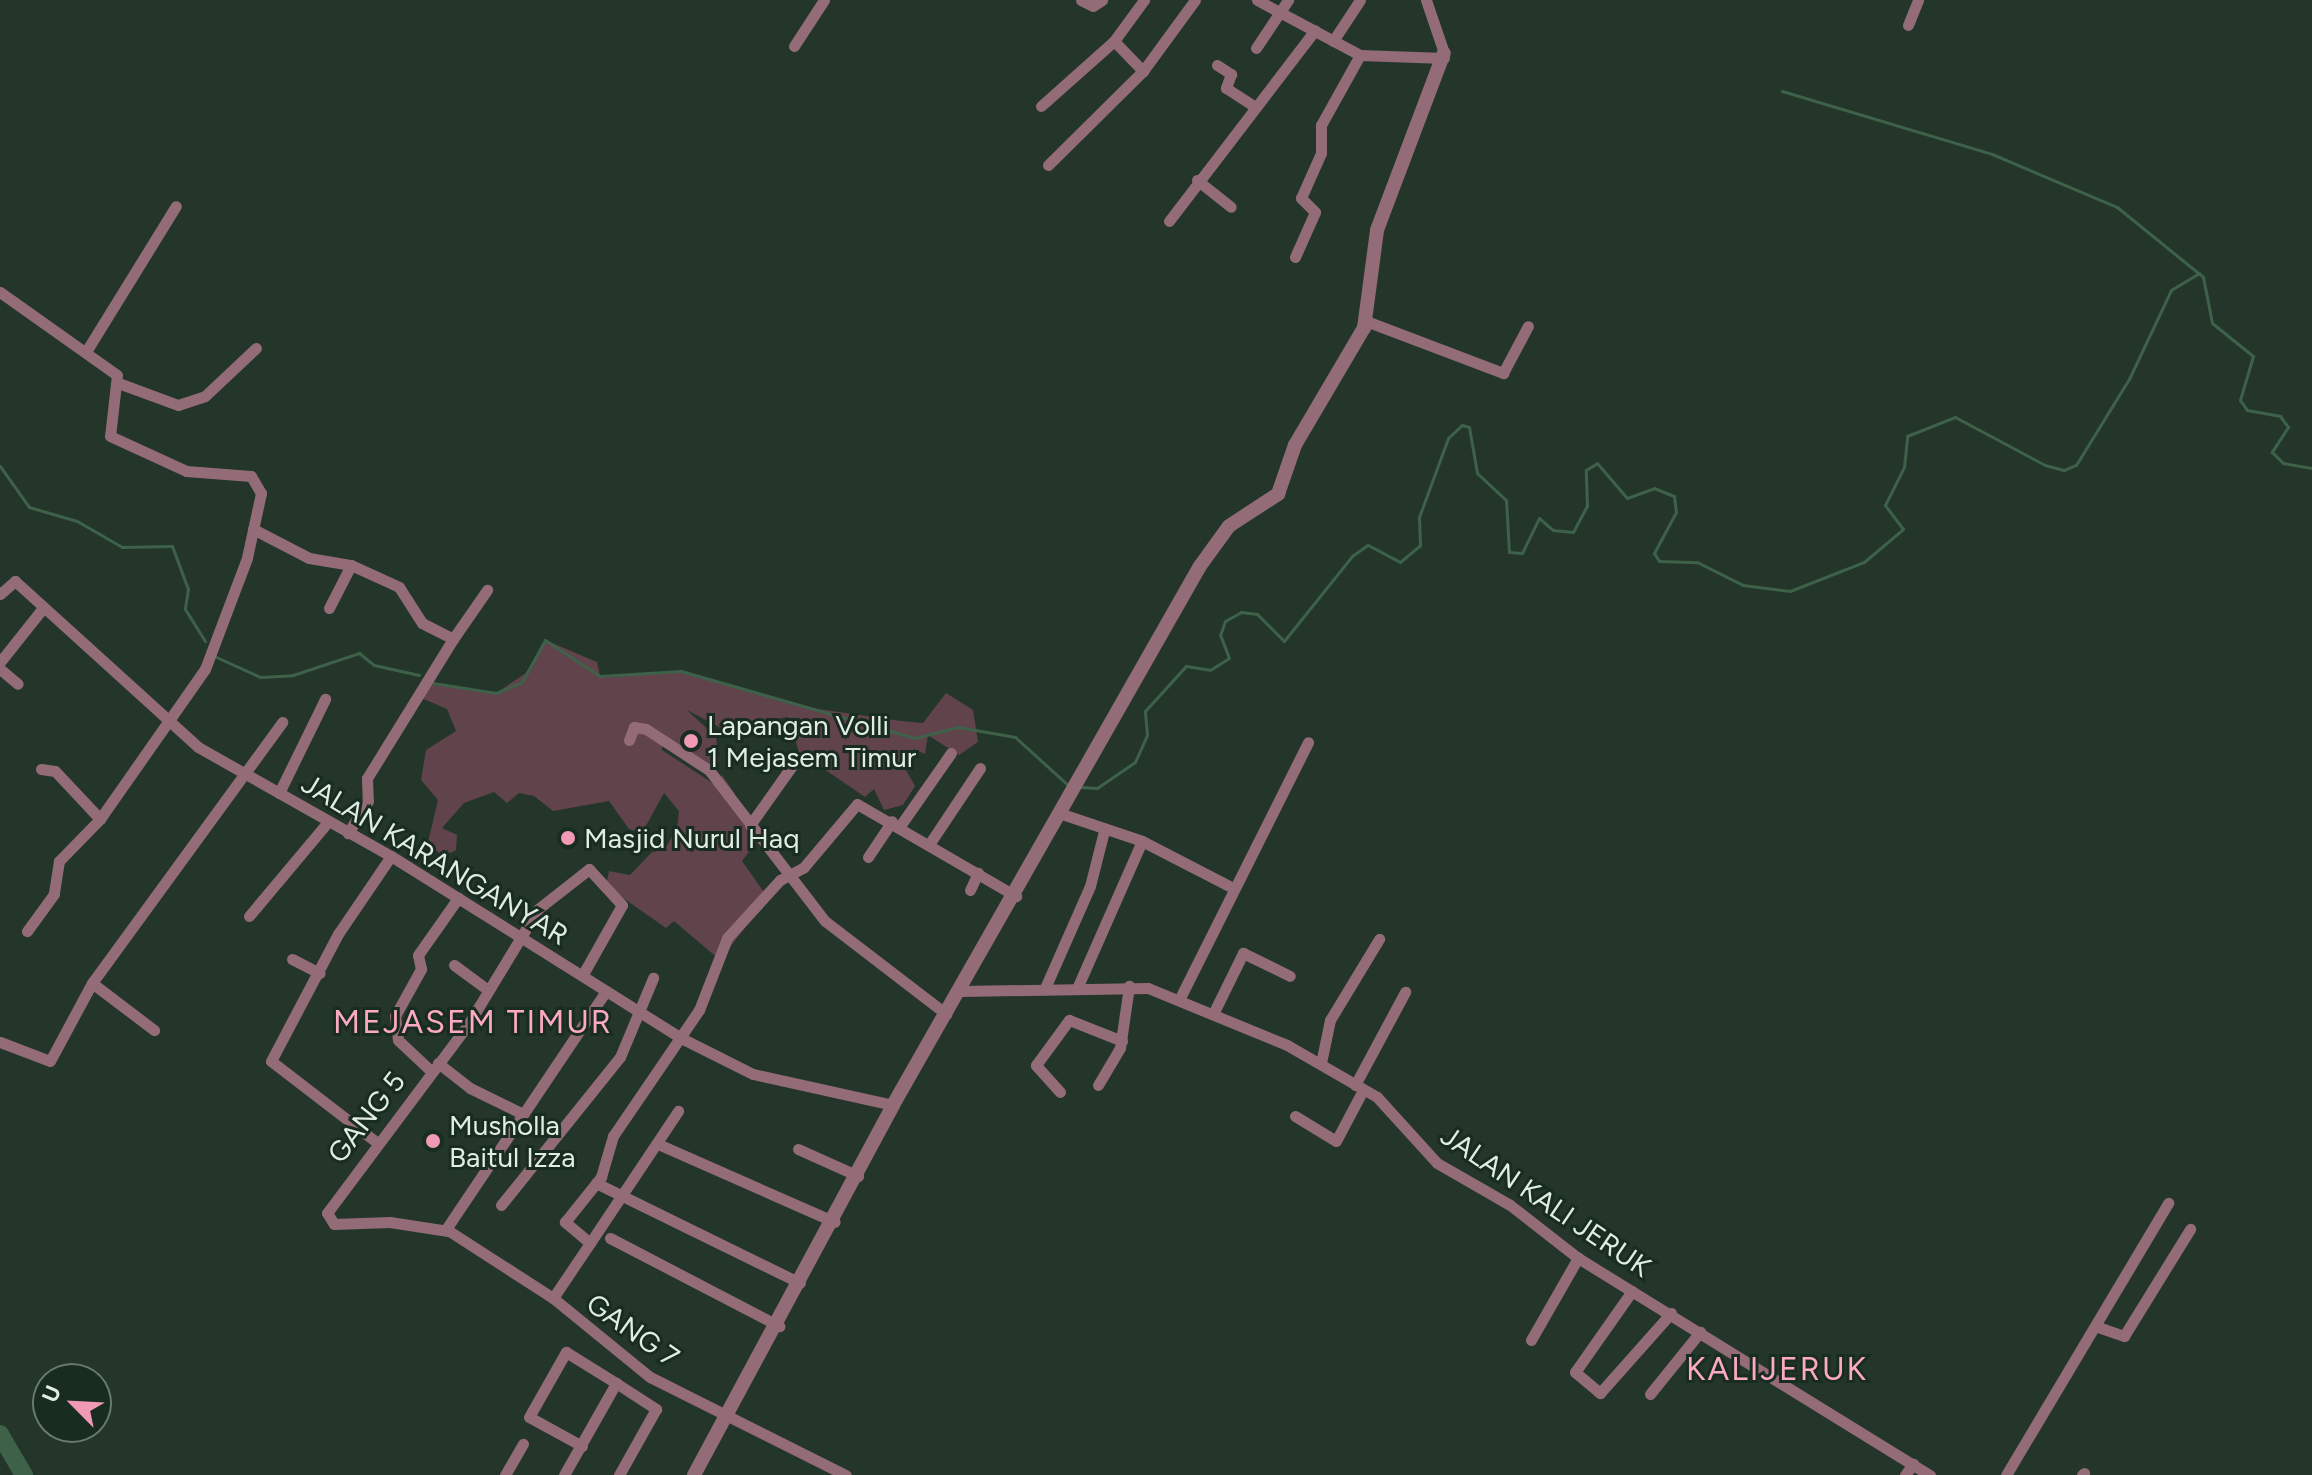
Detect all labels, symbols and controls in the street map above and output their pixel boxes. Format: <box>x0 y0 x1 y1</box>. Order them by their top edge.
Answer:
place label: Lapangan Volli 1 Mejasem Timur <box>707 708 916 774</box>
marker: Lapangan Volli 1 Mejasem Timur <box>682 732 700 750</box>
street label: JALAN KARANGANYAR <box>296 766 574 952</box>
place label: Masjid Nurul Haq <box>584 821 799 855</box>
marker: Masjid Nurul Haq <box>559 829 577 847</box>
district label: MEJASEM TIMUR <box>333 1003 613 1041</box>
street label: GANG 5 <box>320 1065 412 1169</box>
place label: Musholla Baitul Izza <box>449 1108 576 1174</box>
street label: JALAN KALI JERUK <box>1435 1118 1657 1284</box>
marker: Musholla Baitul Izza <box>424 1132 442 1150</box>
street label: GANG 7 <box>580 1286 686 1374</box>
district label: KALIJERUK <box>1686 1350 1868 1388</box>
north arrow <box>32 1363 112 1443</box>
text: U <box>36 1381 67 1406</box>

